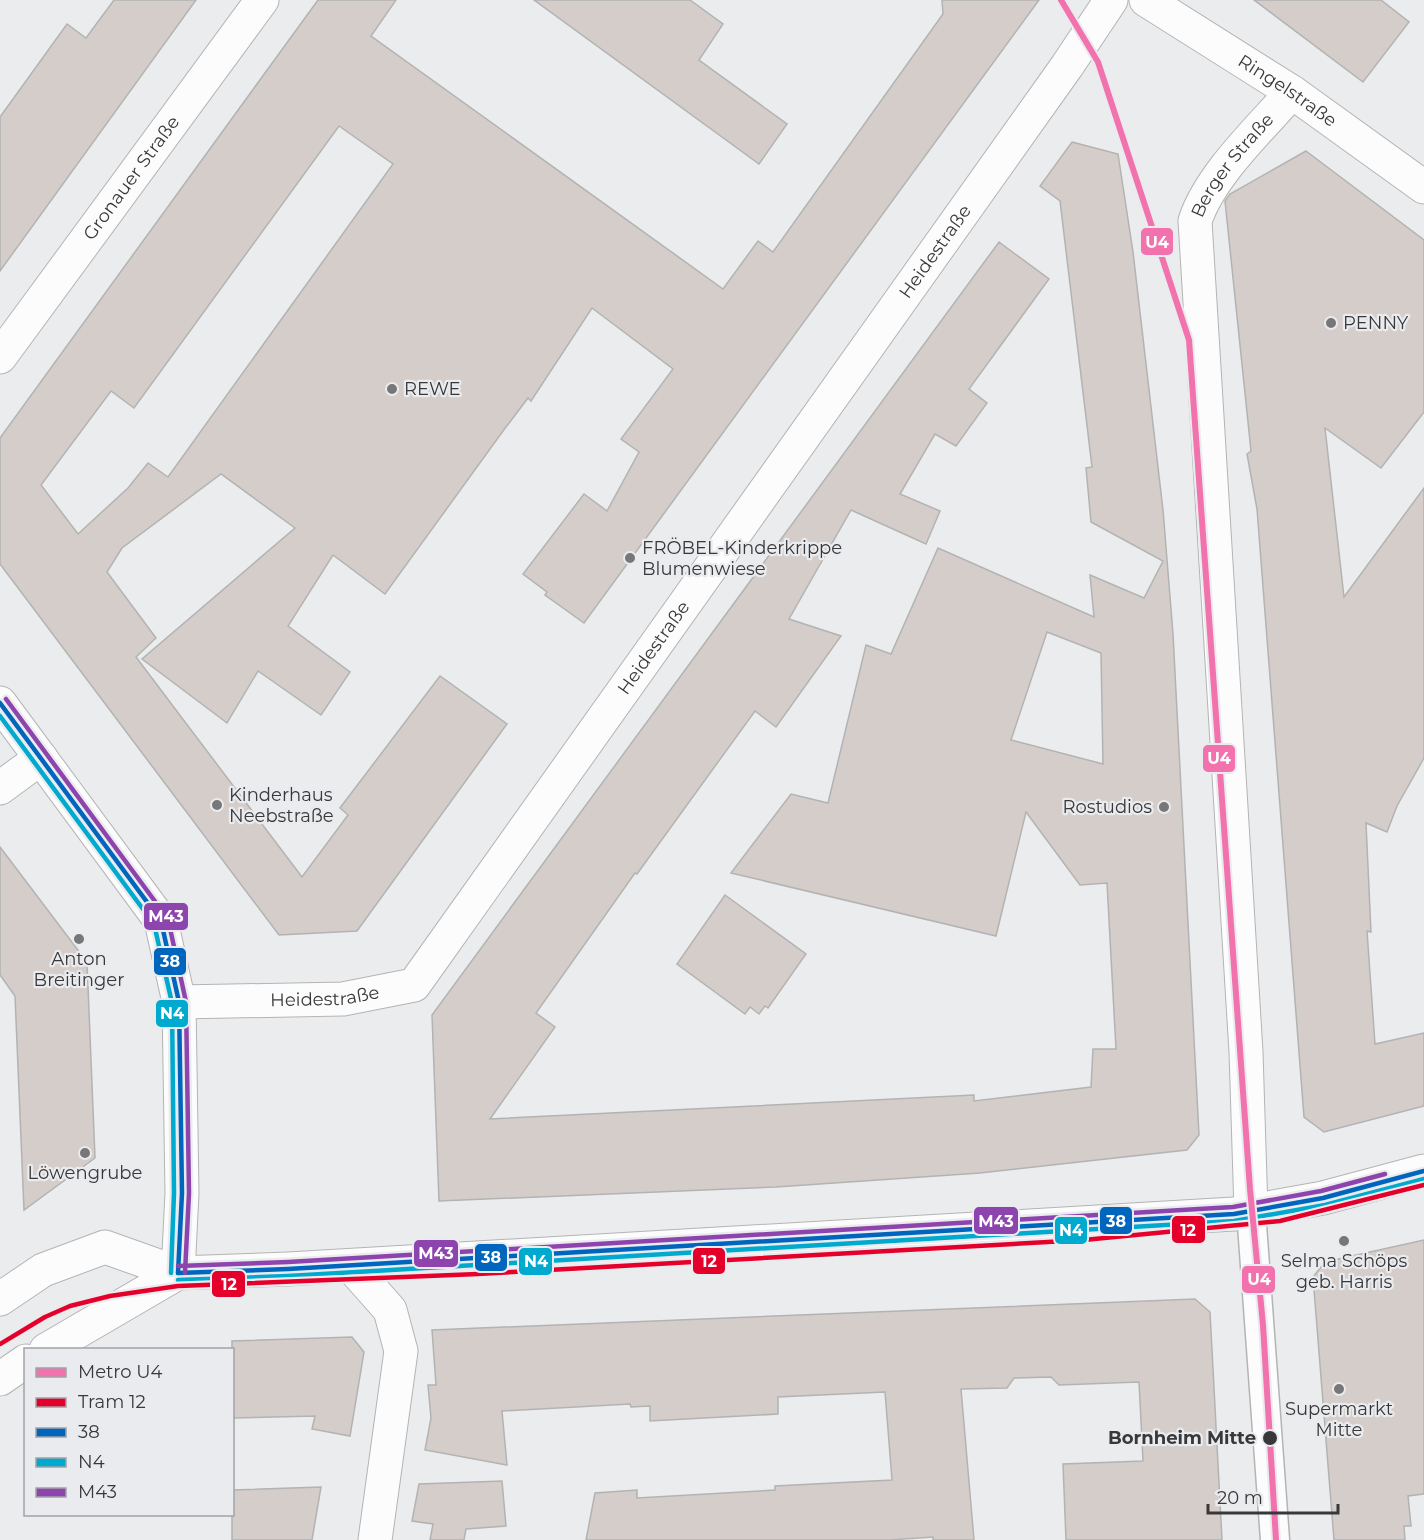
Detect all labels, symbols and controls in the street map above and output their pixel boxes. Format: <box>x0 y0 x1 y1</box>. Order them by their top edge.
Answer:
street label: Ringelstraße <box>1234 50 1341 132</box>
street label: Berger Straße <box>1186 109 1278 221</box>
street label: Gronauer Straße <box>79 112 184 244</box>
street label: Heidestraße <box>894 201 976 303</box>
line badge: U4 <box>1140 227 1174 256</box>
text: U4 <box>1145 233 1169 252</box>
place label: PENNY <box>1343 312 1409 334</box>
marker: PENNY <box>1324 316 1338 330</box>
place label: REWE <box>404 378 461 400</box>
marker: REWE <box>385 382 399 396</box>
place label: FRÖBEL-Kinderkrippe Blumenwiese <box>642 537 842 580</box>
marker: FRÖBEL-Kinderkrippe Blumenwiese <box>623 551 637 565</box>
street label: Heidestraße <box>613 597 694 699</box>
line badge: U4 <box>1202 744 1236 773</box>
text: U4 <box>1207 749 1231 768</box>
place label: Kinderhaus Neebstraße <box>229 784 334 827</box>
place label: Rostudios <box>1062 796 1152 818</box>
marker: Kinderhaus Neebstraße <box>210 798 224 812</box>
marker: Rostudios <box>1157 800 1171 814</box>
line badge: M43 <box>143 902 189 931</box>
text: M43 <box>148 907 184 926</box>
marker: Anton Breitinger <box>72 932 86 946</box>
line badge: 38 <box>153 947 187 976</box>
place label: Anton Breitinger <box>34 948 124 991</box>
text: 38 <box>159 952 180 971</box>
street label: Heidestraße <box>270 981 381 1011</box>
line badge: N4 <box>155 999 189 1028</box>
text: N4 <box>160 1004 184 1023</box>
marker: Löwengrube <box>78 1146 92 1160</box>
place label: Löwengrube <box>28 1162 143 1184</box>
line badge: M43 <box>973 1206 1019 1235</box>
line badge: 38 <box>1099 1206 1133 1235</box>
text: M43 <box>978 1212 1014 1231</box>
text: 38 <box>1105 1212 1126 1231</box>
line badge: 12 <box>1171 1215 1206 1244</box>
line badge: N4 <box>1054 1216 1088 1245</box>
text: N4 <box>1059 1221 1083 1240</box>
text: 12 <box>1180 1221 1196 1240</box>
marker: Selma Schöps geb. Harris <box>1337 1234 1351 1248</box>
line badge: M43 <box>413 1239 459 1268</box>
line badge: 38 <box>474 1243 508 1272</box>
text: M43 <box>418 1244 454 1263</box>
line badge: N4 <box>518 1247 553 1276</box>
line badge: 12 <box>692 1247 726 1275</box>
text: 38 <box>480 1248 501 1267</box>
place label: Selma Schöps geb. Harris <box>1281 1250 1408 1293</box>
text: N4 <box>524 1252 548 1271</box>
text: 12 <box>701 1252 717 1271</box>
line badge: U4 <box>1241 1265 1276 1294</box>
line badge: 12 <box>211 1270 246 1298</box>
text: U4 <box>1247 1270 1271 1289</box>
text: 12 <box>221 1275 237 1294</box>
legend <box>24 1348 234 1516</box>
text: Metro U4 <box>78 1361 163 1383</box>
marker: Supermarkt Mitte <box>1332 1382 1346 1396</box>
text: Tram 12 <box>78 1391 146 1413</box>
place label: Supermarkt Mitte <box>1285 1398 1393 1441</box>
text: 38 <box>78 1421 100 1443</box>
place label: Bornheim Mitte <box>1108 1427 1256 1449</box>
marker: Bornheim Mitte <box>1261 1429 1279 1447</box>
text: N4 <box>78 1451 105 1473</box>
scale bar <box>1208 1477 1338 1515</box>
text: M43 <box>78 1481 117 1503</box>
text: 20 m <box>1217 1487 1263 1509</box>

